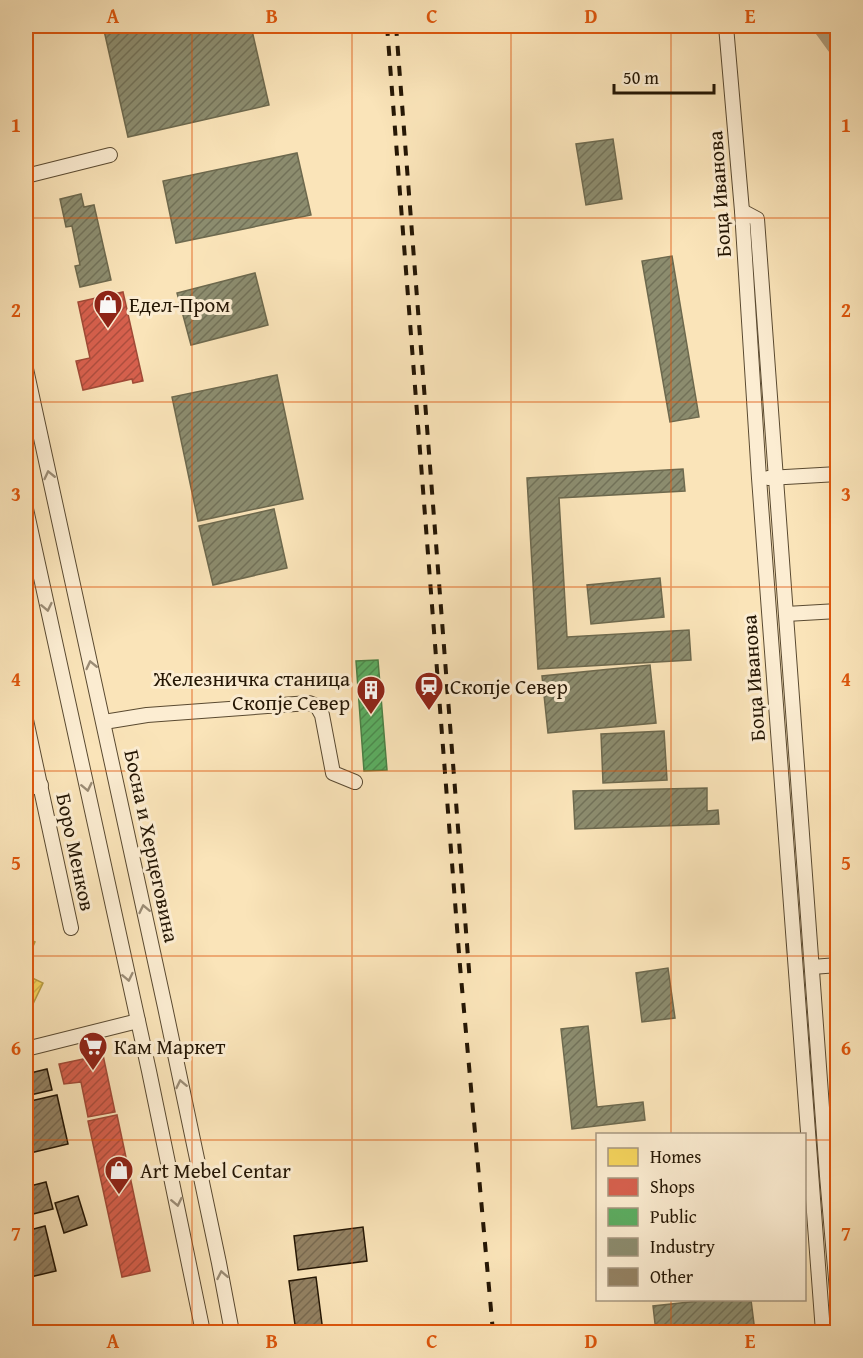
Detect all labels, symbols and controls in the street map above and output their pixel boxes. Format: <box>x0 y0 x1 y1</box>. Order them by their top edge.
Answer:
text: A <box>107 1 120 30</box>
text: B <box>266 1 278 30</box>
text: C <box>426 1 438 30</box>
text: D <box>584 1 598 30</box>
text: E <box>745 1 756 30</box>
scale bar <box>614 57 714 95</box>
text: 50 m <box>623 64 659 91</box>
text: 1 <box>11 110 21 139</box>
text: 1 <box>841 110 851 139</box>
street label: Боца Иванова <box>699 130 739 258</box>
shop icon: Едел-Пром <box>92 288 124 330</box>
place label: Едел-Пром <box>129 289 230 320</box>
text: 2 <box>11 295 21 324</box>
text: 2 <box>841 295 851 324</box>
one-way arrow <box>43 470 56 480</box>
text: 3 <box>11 479 21 508</box>
text: 3 <box>841 479 851 508</box>
one-way arrow <box>40 602 53 612</box>
street label: Боца Иванова <box>733 614 773 742</box>
one-way arrow <box>86 660 99 670</box>
place label: Железничка станица Скопје Север <box>152 663 350 718</box>
text: 4 <box>11 664 21 693</box>
text: 4 <box>841 664 851 693</box>
station icon: Скопје Север <box>413 670 445 712</box>
place label: Скопје Север <box>450 671 568 702</box>
building icon: Железничка станица Скопје Север <box>355 674 387 716</box>
street label: Босна и Херцеговина <box>116 747 188 945</box>
one-way arrow <box>79 781 92 791</box>
street label: Боро Менков <box>48 790 104 914</box>
text: 5 <box>11 848 21 877</box>
text: 5 <box>841 848 851 877</box>
one-way arrow <box>138 904 151 914</box>
one-way arrow <box>121 972 134 982</box>
supermarket icon: Кам Маркет <box>77 1030 109 1072</box>
place label: Кам Маркет <box>114 1031 225 1062</box>
text: 6 <box>11 1033 21 1062</box>
text: 6 <box>841 1033 851 1062</box>
one-way arrow <box>176 1079 189 1089</box>
legend <box>596 1133 806 1301</box>
text: Homes <box>650 1143 701 1170</box>
shop icon: Art Mebel Centar <box>103 1154 135 1196</box>
place label: Art Mebel Centar <box>140 1155 291 1186</box>
text: Shops <box>650 1173 695 1200</box>
one-way arrow <box>169 1196 182 1206</box>
text: Public <box>650 1203 697 1230</box>
text: 7 <box>11 1218 21 1247</box>
text: 7 <box>841 1218 851 1247</box>
text: Industry <box>650 1233 715 1260</box>
text: Other <box>650 1263 694 1290</box>
one-way arrow <box>216 1270 229 1280</box>
text: A <box>107 1326 120 1355</box>
text: B <box>266 1326 278 1355</box>
text: C <box>426 1326 438 1355</box>
text: D <box>584 1326 598 1355</box>
text: E <box>745 1326 756 1355</box>

